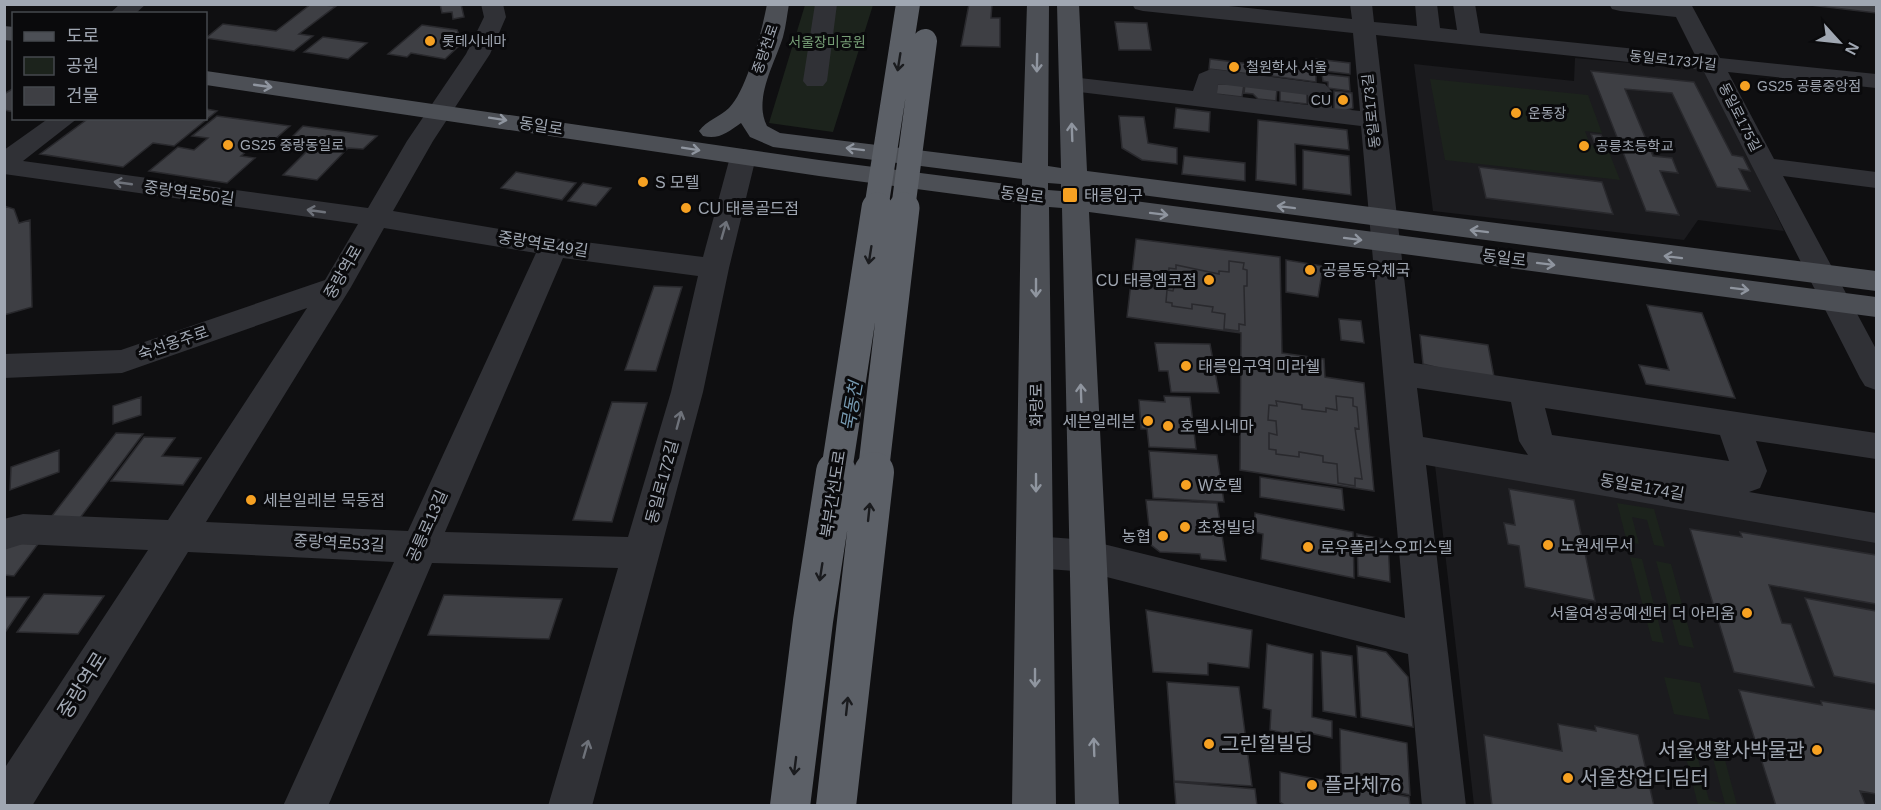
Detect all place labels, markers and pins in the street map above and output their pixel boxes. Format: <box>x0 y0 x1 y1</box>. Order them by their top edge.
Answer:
place label: 롯데시네마 <box>442 33 507 49</box>
marker: 롯데시네마 <box>423 34 437 48</box>
place label: 철원학사 서울 <box>1246 59 1327 75</box>
marker: 철원학사 서울 <box>1227 60 1241 74</box>
place label: GS25 공릉중앙점 <box>1757 78 1861 94</box>
marker: GS25 공릉중앙점 <box>1738 79 1752 93</box>
place label: CU <box>1311 92 1331 108</box>
marker: CU <box>1336 93 1350 107</box>
place label: 운동장 <box>1528 105 1567 121</box>
marker: 운동장 <box>1509 106 1523 120</box>
place label: GS25 중랑동일로 <box>240 137 344 153</box>
marker: GS25 중랑동일로 <box>221 138 235 152</box>
place label: 공릉초등학교 <box>1596 138 1673 154</box>
marker: 공릉초등학교 <box>1577 139 1591 153</box>
place label: S 모텔 <box>655 174 700 191</box>
marker: S 모텔 <box>636 175 650 189</box>
marker: 태릉입구 <box>1061 186 1079 204</box>
place label: 태릉입구 <box>1084 187 1143 204</box>
place label: CU 태릉골드점 <box>698 200 799 217</box>
marker: CU 태릉골드점 <box>679 201 693 215</box>
place label: 공릉동우체국 <box>1322 262 1410 279</box>
marker: 공릉동우체국 <box>1303 263 1317 277</box>
place label: CU 태릉엠코점 <box>1096 272 1197 289</box>
marker: CU 태릉엠코점 <box>1202 273 1216 287</box>
place label: 태릉입구역 미라쉘 <box>1198 358 1320 375</box>
marker: 태릉입구역 미라쉘 <box>1179 359 1193 373</box>
place label: 세븐일레븐 <box>1062 413 1136 430</box>
marker: 세븐일레븐 <box>1141 414 1155 428</box>
place label: 호텔시네마 <box>1180 418 1254 435</box>
marker: 호텔시네마 <box>1161 419 1175 433</box>
place label: W호텔 <box>1198 477 1243 494</box>
marker: W호텔 <box>1179 478 1193 492</box>
place label: 세븐일레븐 묵동점 <box>263 492 385 509</box>
marker: 세븐일레븐 묵동점 <box>244 493 258 507</box>
place label: 초정빌딩 <box>1197 519 1256 536</box>
marker: 초정빌딩 <box>1178 520 1192 534</box>
place label: 농협 <box>1122 528 1151 545</box>
marker: 농협 <box>1156 529 1170 543</box>
place label: 노원세무서 <box>1560 537 1634 554</box>
marker: 노원세무서 <box>1541 538 1555 552</box>
place label: 로우폴리스오피스텔 <box>1320 539 1452 556</box>
marker: 로우폴리스오피스텔 <box>1301 540 1315 554</box>
place label: 서울여성공예센터 더 아리움 <box>1549 605 1735 622</box>
marker: 서울여성공예센터 더 아리움 <box>1740 606 1754 620</box>
place label: 그린힐빌딩 <box>1221 733 1313 755</box>
marker: 그린힐빌딩 <box>1202 737 1216 751</box>
place label: 서울생활사박물관 <box>1658 739 1805 761</box>
marker: 서울생활사박물관 <box>1810 743 1824 757</box>
place label: 서울창업디딤터 <box>1580 767 1709 789</box>
marker: 서울창업디딤터 <box>1561 771 1575 785</box>
place label: 플라체76 <box>1324 774 1401 796</box>
marker: 플라체76 <box>1305 778 1319 792</box>

